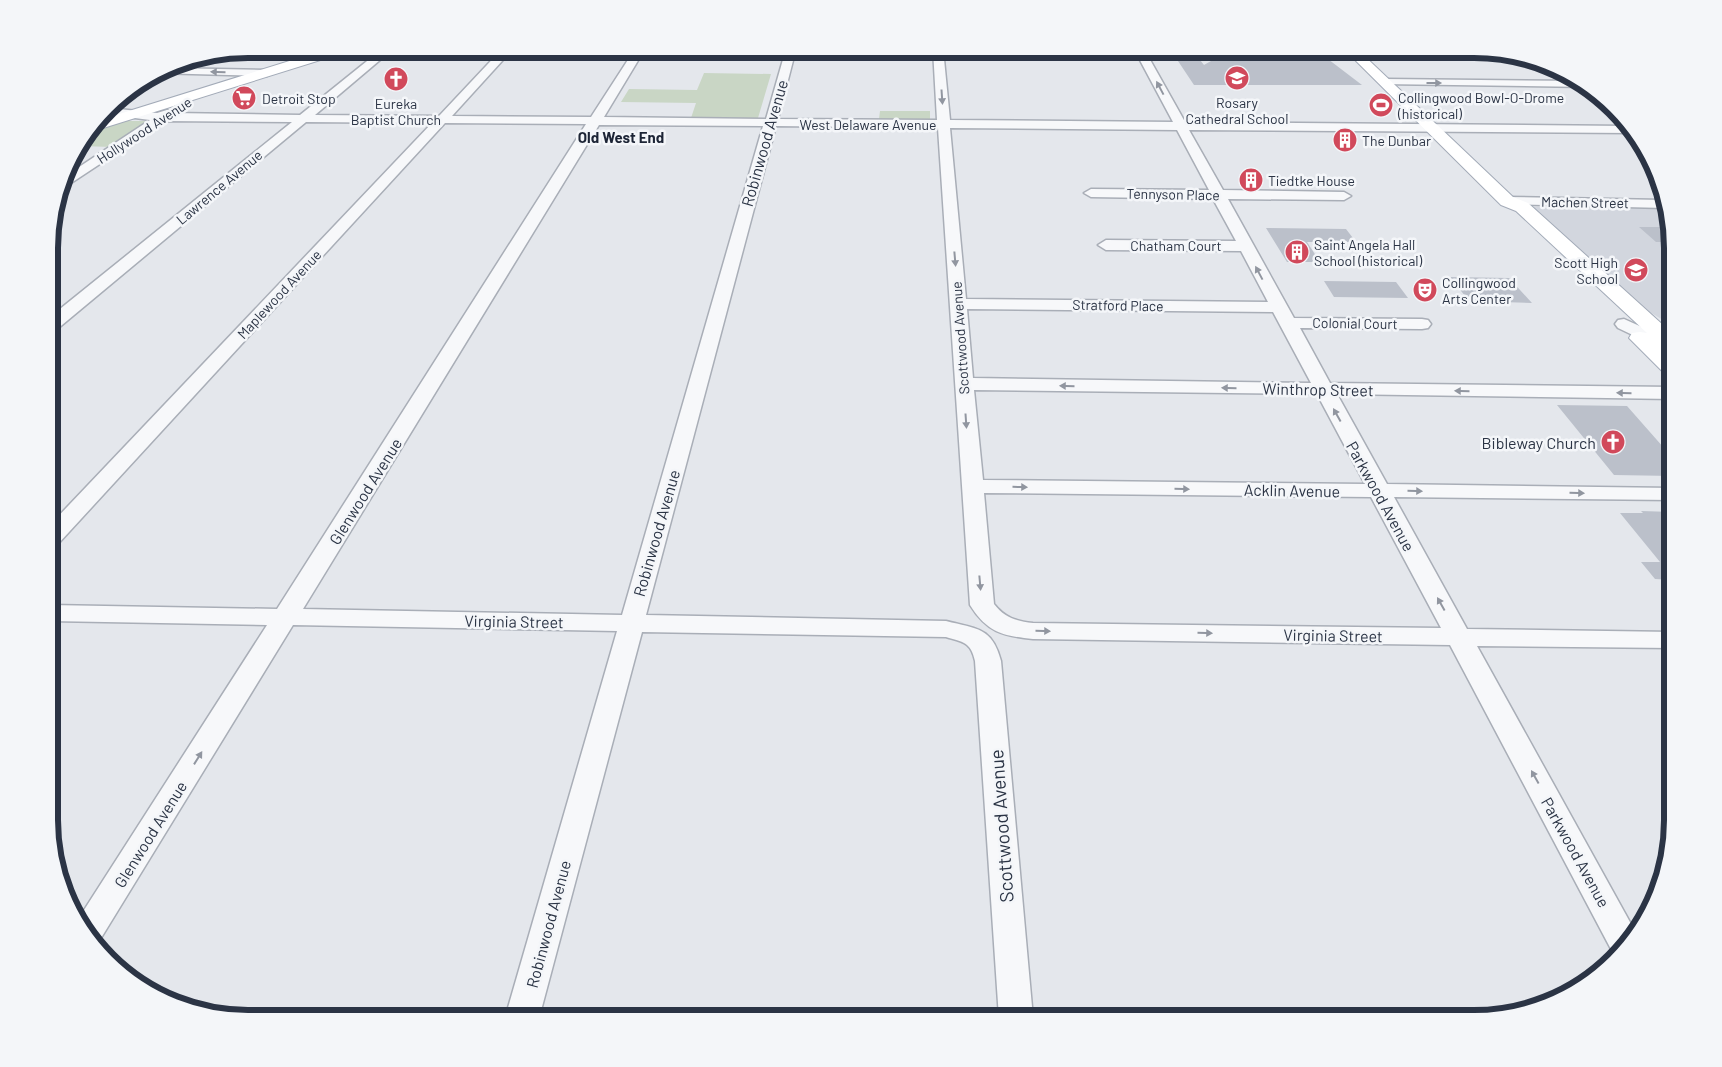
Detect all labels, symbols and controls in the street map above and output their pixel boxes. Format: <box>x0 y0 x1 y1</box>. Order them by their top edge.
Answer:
school or university icon: Rosary Cathedral School <box>1224 65 1250 91</box>
church icon: Eureka Baptist Church <box>383 66 409 92</box>
one-way arrow <box>210 68 226 76</box>
street label: Robinwood Avenue <box>737 77 791 209</box>
one-way arrow <box>1426 79 1442 87</box>
one-way arrow <box>1156 80 1164 95</box>
supermarket icon: Detroit Stop <box>231 85 257 111</box>
place label: Collingwood Bowl-O-Drome (historical) <box>1397 89 1564 122</box>
place label: Detroit Stop <box>262 90 336 107</box>
one-way arrow <box>938 90 946 106</box>
sports icon: Collingwood Bowl-O-Drome (historical) <box>1368 92 1394 118</box>
street label: Hollywood Avenue <box>93 93 195 167</box>
place label: Rosary Cathedral School <box>1186 94 1288 127</box>
place label: Eureka Baptist Church <box>351 95 441 128</box>
street label: West Delaware Avenue <box>800 116 936 133</box>
building icon: The Dunbar <box>1332 127 1358 153</box>
district label: Old West End <box>578 128 664 146</box>
place label: The Dunbar <box>1362 132 1431 149</box>
street label: Lawrence Avenue <box>173 146 265 228</box>
building icon: Tiedtke House <box>1238 167 1264 193</box>
place label: Tiedtke House <box>1268 172 1355 189</box>
street label: Tennyson Place <box>1126 185 1220 203</box>
street label: Machen Street <box>1541 193 1629 211</box>
place label: Saint Angela Hall School (historical) <box>1314 236 1423 269</box>
street label: Chatham Court <box>1130 237 1222 254</box>
building icon: Saint Angela Hall School (historical) <box>1284 239 1310 265</box>
street label: Maplewood Avenue <box>233 246 325 342</box>
one-way arrow <box>951 252 959 268</box>
place label: Scott High School <box>1554 254 1618 287</box>
school or university icon: Scott High School <box>1623 257 1649 283</box>
one-way arrow <box>1255 266 1264 279</box>
place label: Collingwood Arts Center <box>1442 274 1516 307</box>
theatre icon: Collingwood Arts Center <box>1412 277 1438 303</box>
street label: Scottwood Avenue <box>948 281 972 395</box>
street label: Stratford Place <box>1072 296 1164 314</box>
street label: Colonial Court <box>1312 314 1398 332</box>
street label: Winthrop Street <box>1262 379 1374 399</box>
one-way arrow <box>1058 382 1074 390</box>
one-way arrow <box>1221 384 1237 392</box>
one-way arrow <box>1453 387 1469 395</box>
one-way arrow <box>1616 388 1632 396</box>
one-way arrow <box>1333 408 1341 423</box>
one-way arrow <box>962 414 970 430</box>
church icon: Bibleway Church <box>1600 429 1626 455</box>
place label: Bibleway Church <box>1482 433 1596 452</box>
street label: Glenwood Avenue <box>325 434 405 548</box>
street label: Parkwood Avenue <box>1343 438 1419 554</box>
street label: Robinwood Avenue <box>629 467 683 599</box>
street label: Acklin Avenue <box>1244 480 1340 500</box>
one-way arrow <box>1012 483 1028 491</box>
one-way arrow <box>1174 485 1190 493</box>
one-way arrow <box>1407 488 1423 496</box>
one-way arrow <box>1569 489 1585 497</box>
one-way arrow <box>976 576 984 592</box>
one-way arrow <box>1436 597 1445 610</box>
street label: Virginia Street <box>464 611 564 631</box>
street label: Virginia Street <box>1283 625 1383 645</box>
one-way arrow <box>1035 627 1051 635</box>
one-way arrow <box>1197 629 1213 637</box>
street label: Scottwood Avenue <box>984 749 1018 903</box>
one-way arrow <box>193 751 203 764</box>
one-way arrow <box>1531 770 1539 784</box>
street label: Glenwood Avenue <box>110 777 190 891</box>
street label: Parkwood Avenue <box>1538 794 1614 910</box>
street label: Robinwood Avenue <box>522 858 574 990</box>

